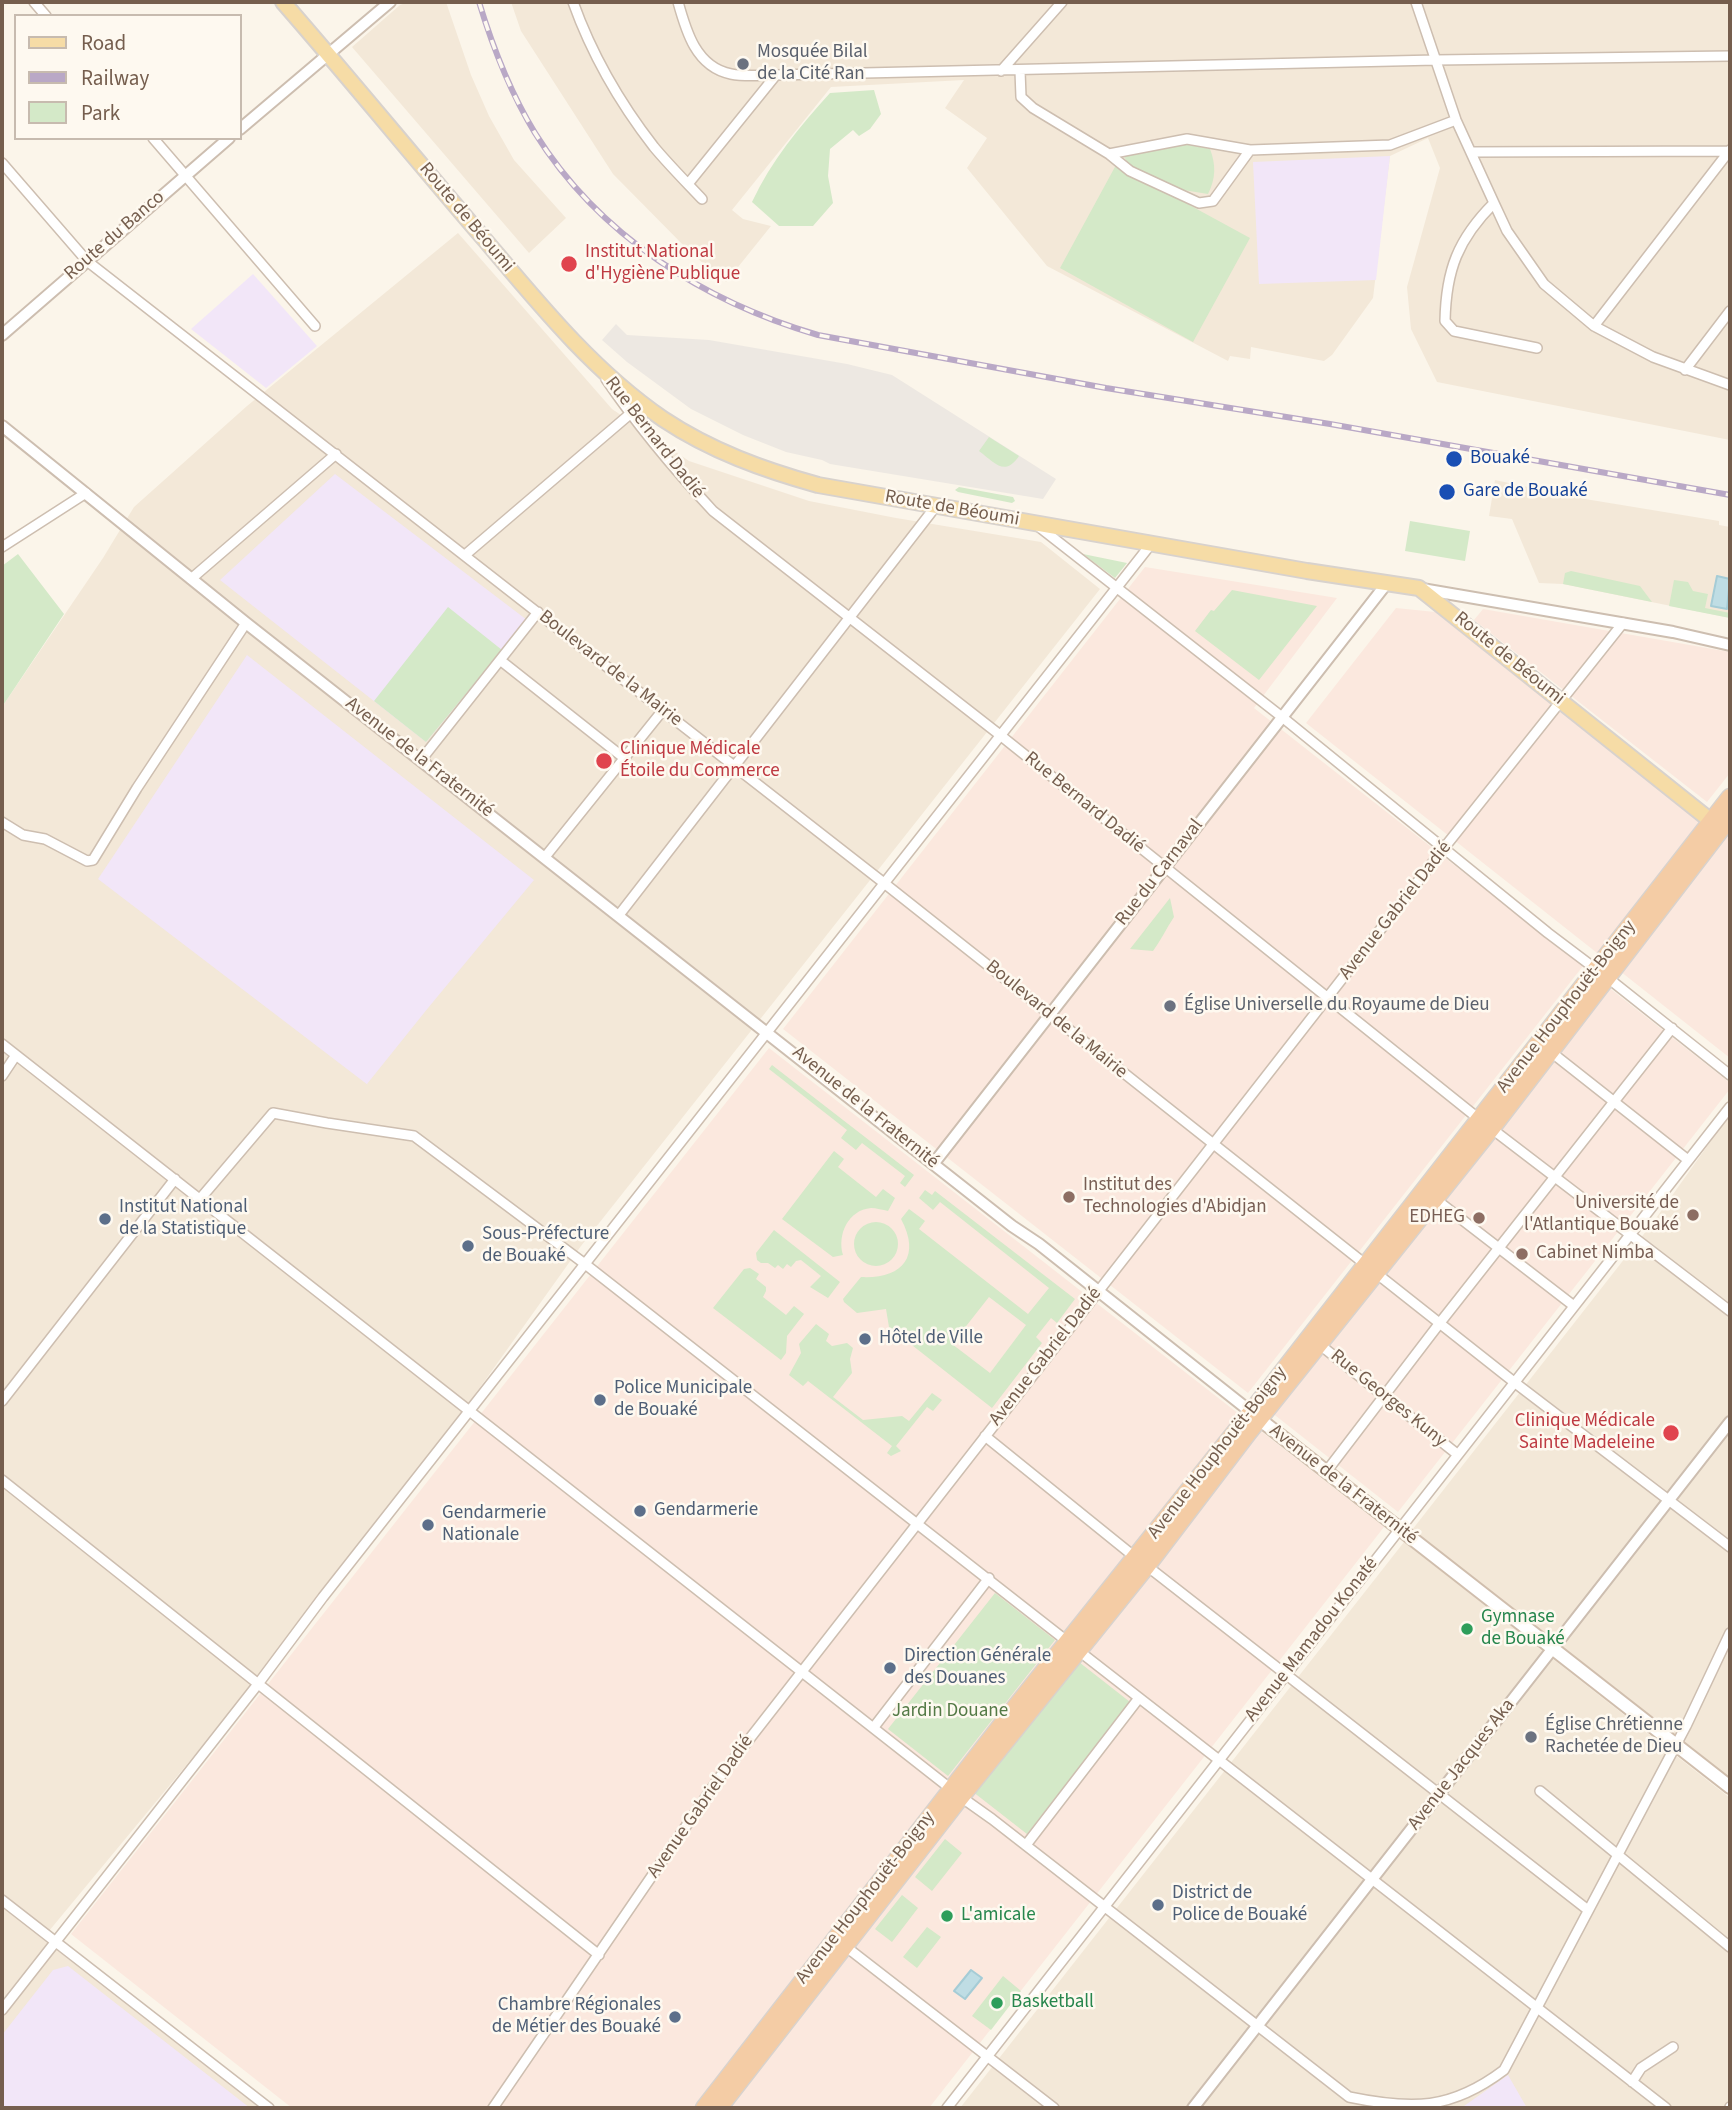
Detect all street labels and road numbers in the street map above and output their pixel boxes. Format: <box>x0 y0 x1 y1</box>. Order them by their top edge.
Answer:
street label: Route de Béoumi <box>414 159 518 277</box>
street label: Route du Banco <box>60 186 170 286</box>
street label: Rue Bernard Dadié <box>599 373 709 503</box>
street label: Route de Béoumi <box>883 486 1021 532</box>
street label: Boulevard de la Mairie <box>534 606 686 732</box>
street label: Route de Béoumi <box>1449 607 1569 711</box>
street label: Avenue de la Fraternité <box>340 693 498 823</box>
street label: Rue Bernard Dadié <box>1019 748 1149 858</box>
street label: Rue du Carnaval <box>1111 815 1209 931</box>
street label: Avenue Gabriel Dadié <box>1335 837 1457 985</box>
street label: Avenue Houphouët-Boigny <box>1492 916 1642 1098</box>
street label: Boulevard de la Mairie <box>981 956 1131 1084</box>
street label: Avenue de la Fraternité <box>787 1042 943 1174</box>
street label: Avenue Gabriel Dadié <box>985 1283 1107 1431</box>
street label: Rue Georges Kuny <box>1325 1345 1451 1453</box>
street label: Avenue Houphouët-Boigny <box>1143 1362 1293 1544</box>
street label: Avenue de la Fraternité <box>1264 1420 1422 1550</box>
street label: Avenue Mamadou Konaté <box>1241 1553 1383 1727</box>
street label: Avenue Jacques Aka <box>1404 1695 1520 1835</box>
street label: Avenue Gabriel Dadié <box>643 1731 759 1883</box>
street label: Avenue Houphouët-Boigny <box>791 1807 941 1989</box>

